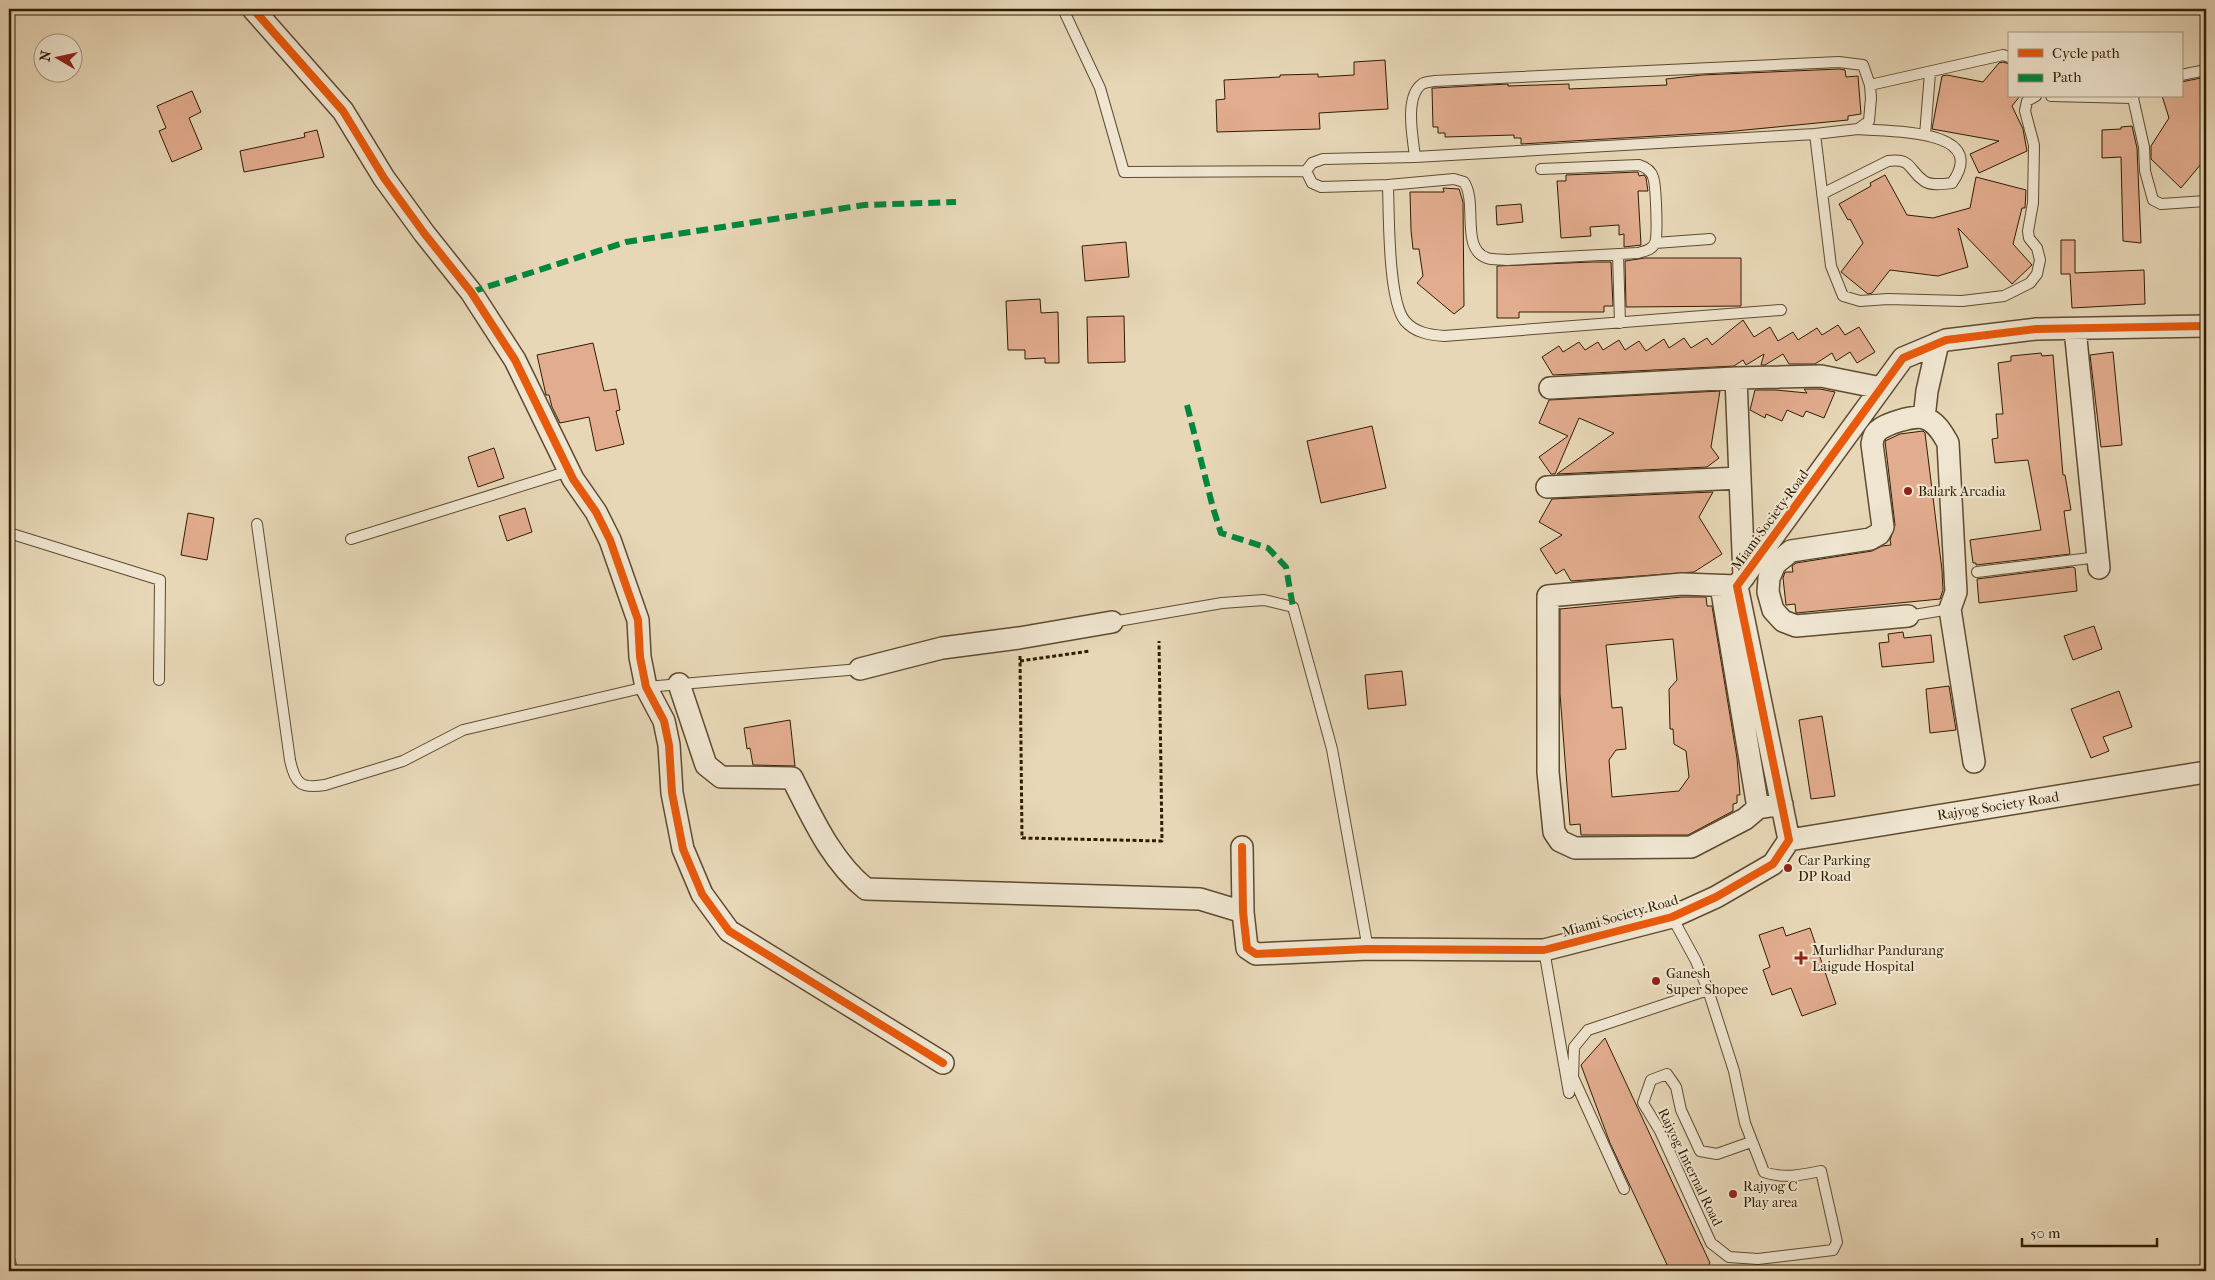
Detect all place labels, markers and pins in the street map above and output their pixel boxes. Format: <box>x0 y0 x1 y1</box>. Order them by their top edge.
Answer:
place label: Balark Arcadia <box>1918 483 2006 500</box>
marker: Balark Arcadia <box>1902 485 1914 497</box>
place label: Car Parking DP Road <box>1798 852 1871 885</box>
marker: Car Parking DP Road <box>1782 862 1794 874</box>
place label: Murlidhar Pandurang Laigude Hospital <box>1812 942 1944 975</box>
marker: Murlidhar Pandurang Laigude Hospital <box>1794 951 1808 965</box>
place label: Ganesh Super Shopee <box>1666 965 1748 998</box>
marker: Ganesh Super Shopee <box>1650 975 1662 987</box>
place label: Rajyog C Play area <box>1743 1178 1798 1211</box>
marker: Rajyog C Play area <box>1727 1188 1739 1200</box>

